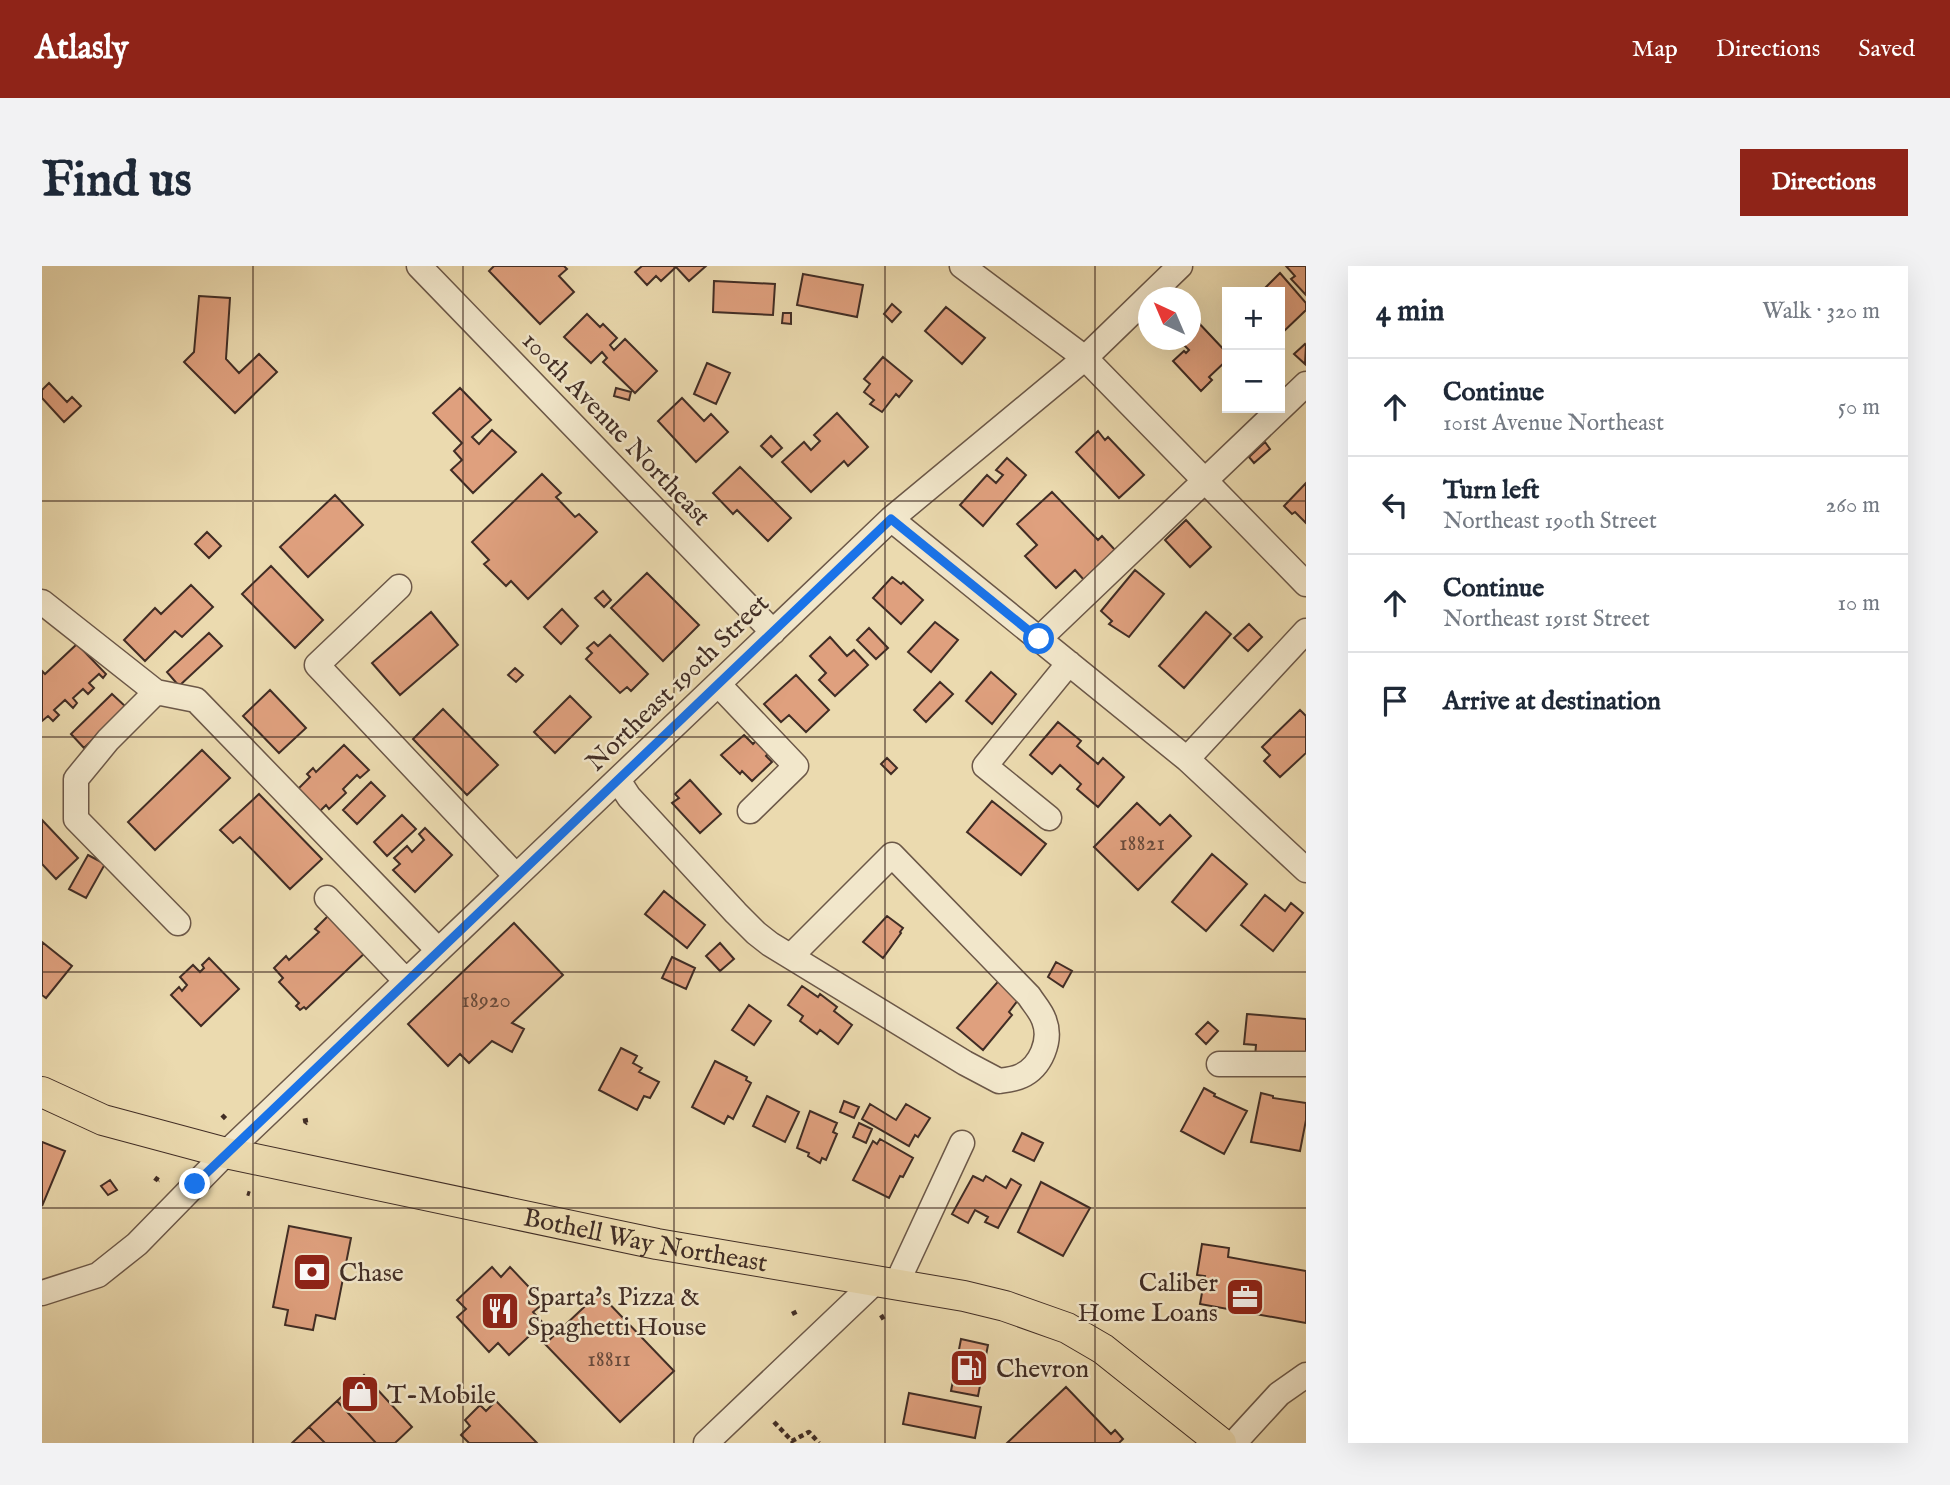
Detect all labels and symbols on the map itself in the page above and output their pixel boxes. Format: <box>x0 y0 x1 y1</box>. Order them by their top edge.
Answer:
north arrow <box>1138 287 1201 350</box>
street label: 100th Avenue Northeast <box>514 325 717 533</box>
street label: Northeast 190th Street <box>580 587 776 779</box>
route start <box>1023 623 1054 654</box>
house number: 18821 <box>1119 829 1165 858</box>
house number: 18920 <box>461 986 511 1015</box>
route end <box>179 1168 210 1199</box>
street label: Bothell Way Northeast <box>520 1201 770 1280</box>
bank icon: Chase <box>291 1251 333 1293</box>
place label: Chase <box>339 1257 404 1290</box>
place label: Caliber Home Loans <box>1077 1267 1218 1330</box>
office icon: Caliber Home Loans <box>1224 1276 1266 1318</box>
place label: Sparta's Pizza & Spaghetti House <box>527 1281 706 1344</box>
restaurant icon: Sparta's Pizza & Spaghetti House <box>479 1290 521 1332</box>
house number: 18811 <box>587 1345 631 1374</box>
fuel station icon: Chevron <box>948 1347 990 1389</box>
place label: Chevron <box>996 1353 1089 1386</box>
shop icon: T-Mobile <box>339 1373 381 1415</box>
place label: T-Mobile <box>387 1379 496 1412</box>

